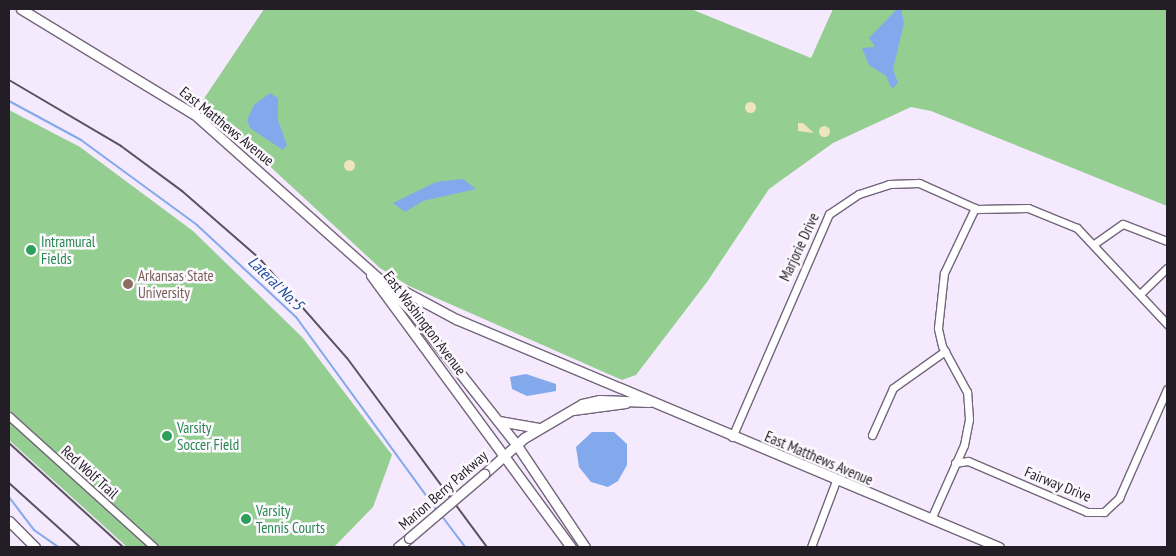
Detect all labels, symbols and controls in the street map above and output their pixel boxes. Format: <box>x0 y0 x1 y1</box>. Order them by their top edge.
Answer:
street label: East Matthews Avenue <box>176 82 278 170</box>
street label: Marjorie Drive <box>775 210 823 284</box>
place label: Intramural Fields <box>41 232 95 267</box>
marker: Intramural Fields <box>25 244 37 256</box>
water label: Lateral No. 5 <box>244 252 308 314</box>
place label: Arkansas State University <box>138 266 214 301</box>
street label: East Washington Avenue <box>380 267 470 379</box>
marker: Arkansas State University <box>122 278 134 290</box>
place label: Varsity Soccer Field <box>177 418 239 453</box>
street label: East Matthews Avenue <box>762 427 876 489</box>
marker: Varsity Soccer Field <box>161 430 173 442</box>
street label: Red Wolf Trail <box>57 441 123 503</box>
street label: Marion Berry Parkway <box>395 446 491 534</box>
street label: Fairway Drive <box>1022 462 1094 506</box>
place label: Varsity Tennis Courts <box>256 501 325 536</box>
marker: Varsity Tennis Courts <box>240 513 252 525</box>

